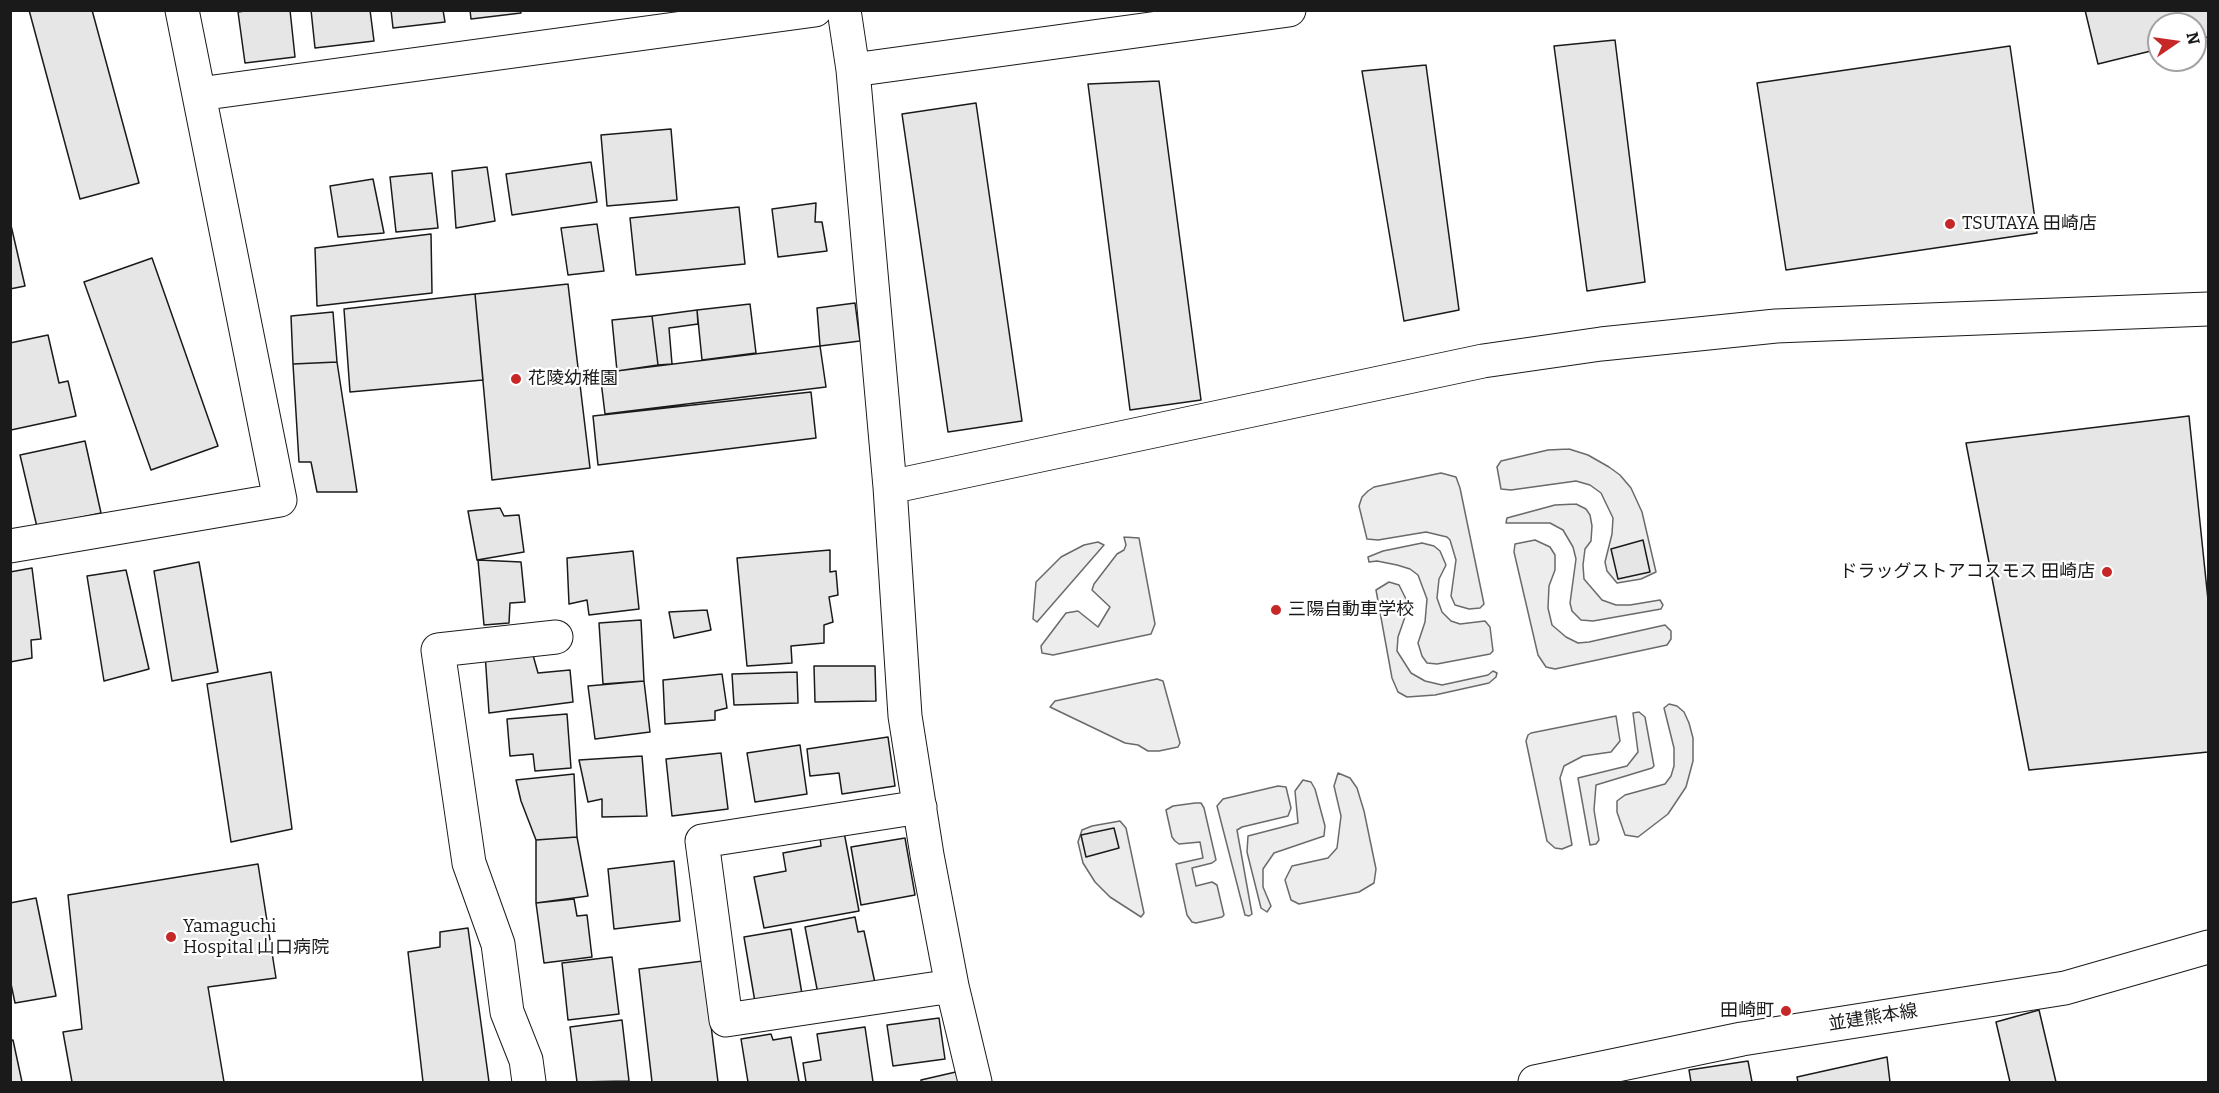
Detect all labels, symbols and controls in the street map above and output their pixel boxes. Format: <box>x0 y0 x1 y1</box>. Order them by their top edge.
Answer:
north arrow <box>2147 12 2207 72</box>
text: N <box>2182 30 2204 46</box>
place label: TSUTAYA 田崎店 <box>1962 213 2097 235</box>
marker: TSUTAYA 田崎店 <box>1943 217 1957 231</box>
place label: 花陵幼稚園 <box>528 368 618 390</box>
marker: 花陵幼稚園 <box>509 372 523 386</box>
place label: ドラッグストアコスモス 田崎店 <box>1839 561 2095 583</box>
marker: ドラッグストアコスモス 田崎店 <box>2100 565 2114 579</box>
place label: 三陽自動車学校 <box>1288 599 1414 621</box>
marker: 三陽自動車学校 <box>1269 603 1283 617</box>
place label: Yamaguchi Hospital 山口病院 <box>183 916 329 958</box>
marker: Yamaguchi Hospital 山口病院 <box>164 930 178 944</box>
place label: 田崎町 <box>1720 1000 1774 1022</box>
street label: 並建熊本線 <box>1827 1000 1919 1036</box>
marker: 田崎町 <box>1779 1004 1793 1018</box>

